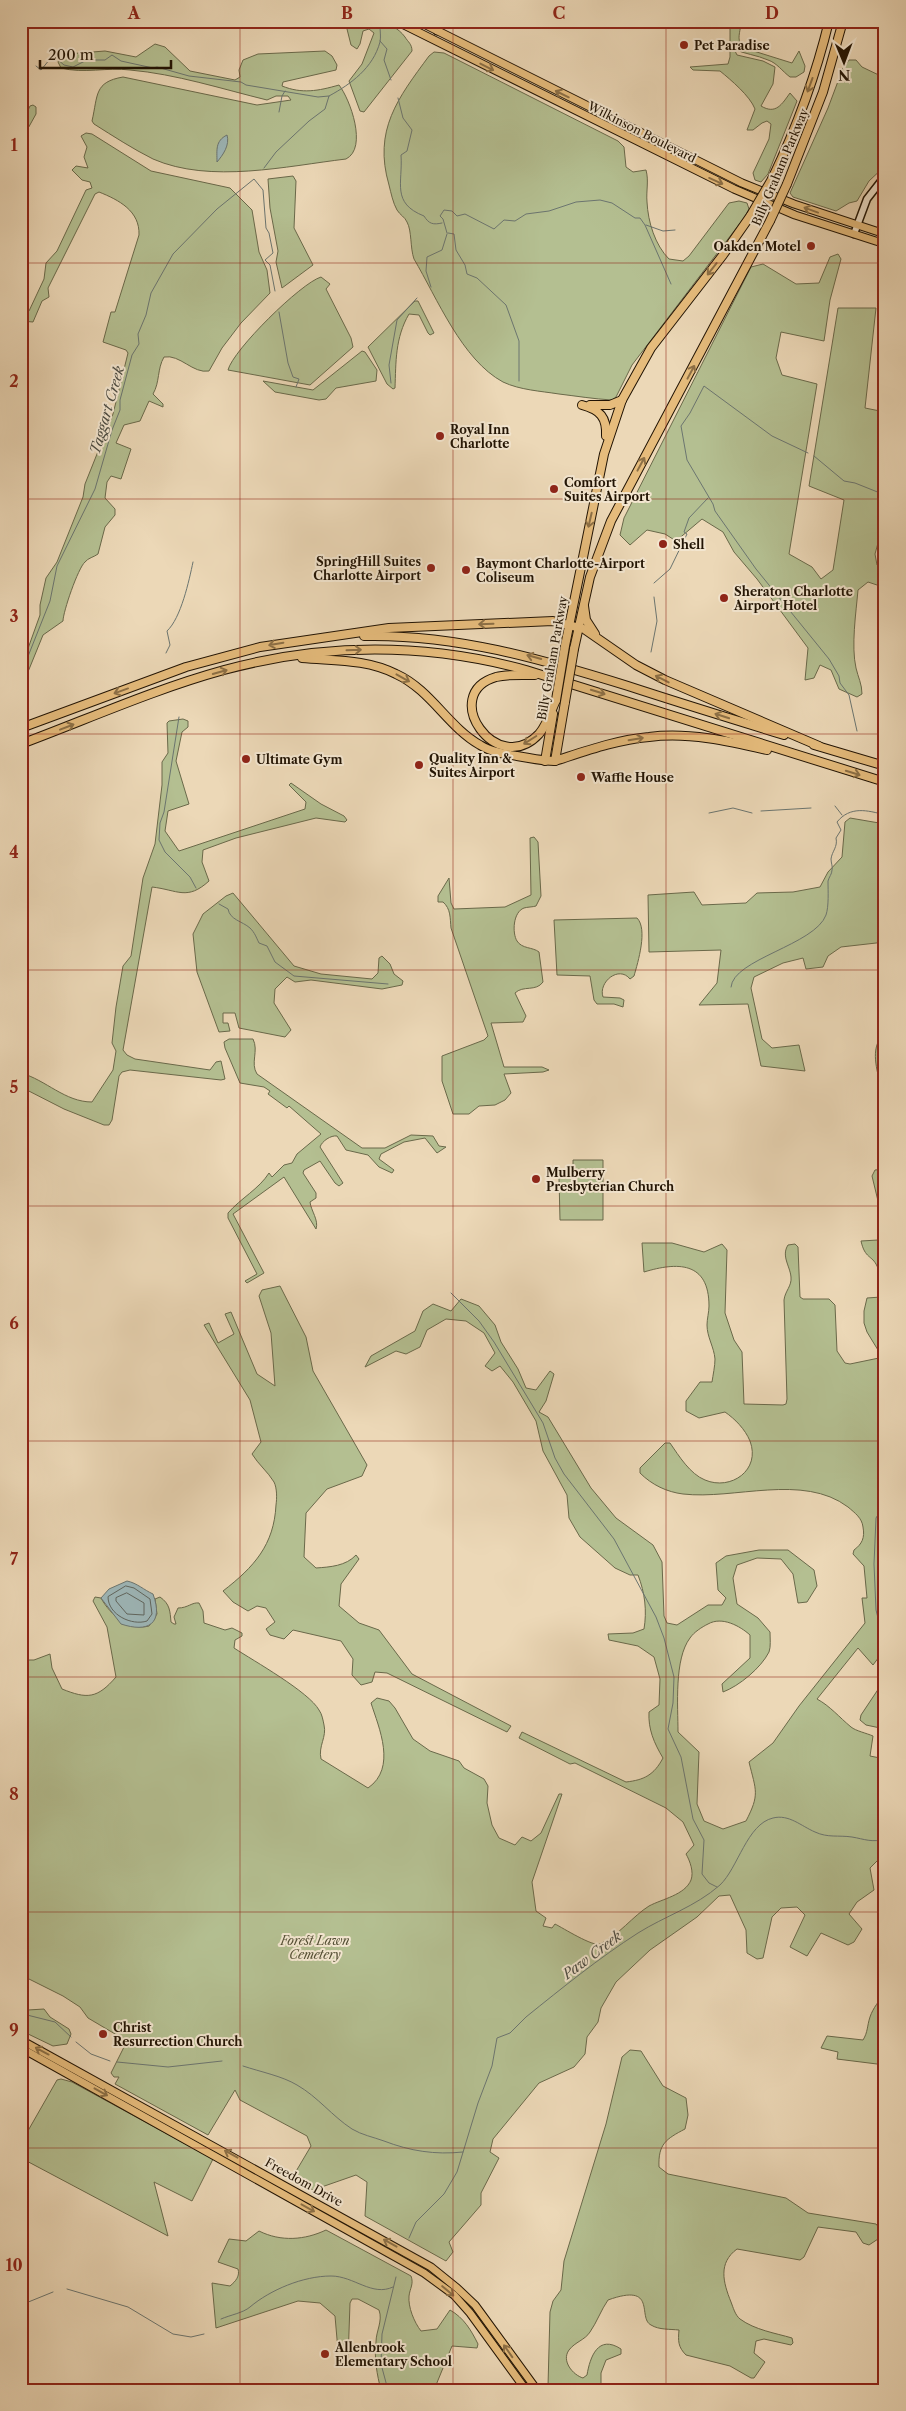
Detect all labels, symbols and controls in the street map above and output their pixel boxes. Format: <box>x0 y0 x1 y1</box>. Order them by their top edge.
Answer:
text: A <box>127 3 141 23</box>
text: B <box>341 3 353 23</box>
text: C <box>553 3 565 23</box>
text: D <box>765 3 779 23</box>
scale bar <box>40 38 171 70</box>
place label: Pet Paradise <box>694 38 770 53</box>
north arrow <box>818 38 868 88</box>
marker: Pet Paradise <box>678 39 690 51</box>
text: 200 m <box>48 45 94 64</box>
one-way arrow <box>479 62 494 72</box>
text: N <box>838 66 850 84</box>
one-way arrow <box>805 77 814 92</box>
one-way arrow <box>555 89 570 98</box>
street label: Wilkinson Boulevard <box>584 98 699 166</box>
street label: Billy Graham Parkway <box>749 106 812 228</box>
text: 1 <box>10 135 18 155</box>
one-way arrow <box>708 177 723 186</box>
one-way arrow <box>804 205 819 214</box>
place label: Oakden Motel <box>713 239 801 254</box>
marker: Oakden Motel <box>805 240 817 252</box>
one-way arrow <box>707 262 718 275</box>
water label: Taggart Creek <box>86 363 128 456</box>
one-way arrow <box>687 365 696 380</box>
text: 2 <box>9 371 19 391</box>
place label: Royal Inn Charlotte <box>450 422 510 451</box>
marker: Royal Inn Charlotte <box>434 430 446 442</box>
one-way arrow <box>636 457 646 472</box>
place label: Comfort Suites Airport <box>564 475 650 504</box>
marker: Comfort Suites Airport <box>548 483 560 495</box>
one-way arrow <box>585 512 594 528</box>
place label: Shell <box>673 537 705 552</box>
marker: Shell <box>657 538 669 550</box>
place label: SpringHill Suites Charlotte Airport <box>313 554 421 583</box>
place label: Baymont Charlotte-Airport Coliseum <box>476 556 645 585</box>
marker: SpringHill Suites Charlotte Airport <box>425 562 437 574</box>
marker: Baymont Charlotte-Airport Coliseum <box>460 564 472 576</box>
place label: Sheraton Charlotte Airport Hotel <box>733 584 853 613</box>
marker: Sheraton Charlotte Airport Hotel <box>718 592 730 604</box>
street label: Billy Graham Parkway <box>534 594 570 721</box>
text: 3 <box>9 606 19 626</box>
one-way arrow <box>478 619 494 629</box>
one-way arrow <box>269 639 285 649</box>
one-way arrow <box>345 645 361 654</box>
one-way arrow <box>526 652 542 662</box>
one-way arrow <box>211 666 227 676</box>
one-way arrow <box>396 673 410 683</box>
one-way arrow <box>654 673 669 683</box>
one-way arrow <box>114 687 129 696</box>
one-way arrow <box>590 688 606 697</box>
one-way arrow <box>715 710 731 720</box>
one-way arrow <box>59 722 74 731</box>
one-way arrow <box>627 733 643 743</box>
one-way arrow <box>523 734 537 745</box>
place label: Quality Inn & Suites Airport <box>429 751 515 780</box>
place label: Ultimate Gym <box>256 752 342 767</box>
marker: Ultimate Gym <box>240 753 252 765</box>
marker: Quality Inn & Suites Airport <box>413 759 425 771</box>
one-way arrow <box>845 768 861 778</box>
place label: Waffle House <box>590 770 674 785</box>
marker: Waffle House <box>575 771 587 783</box>
text: 4 <box>9 842 19 862</box>
text: 5 <box>10 1077 19 1097</box>
place label: Mulberry Presbyterian Church <box>546 1165 675 1194</box>
marker: Mulberry Presbyterian Church <box>530 1173 542 1185</box>
text: 6 <box>9 1313 19 1333</box>
text: 7 <box>10 1549 19 1569</box>
text: 8 <box>9 1784 19 1804</box>
water label: Paw Creek <box>558 1927 626 1984</box>
park label: Forest Lawn Cemetery <box>280 1933 349 1962</box>
text: 9 <box>9 2020 19 2040</box>
place label: Christ Resurrection Church <box>113 2020 243 2049</box>
marker: Christ Resurrection Church <box>97 2028 109 2040</box>
one-way arrow <box>35 2046 50 2055</box>
one-way arrow <box>94 2088 108 2098</box>
one-way arrow <box>224 2149 238 2159</box>
street label: Freedom Drive <box>263 2155 346 2210</box>
one-way arrow <box>301 2203 315 2213</box>
one-way arrow <box>383 2238 397 2248</box>
text: 10 <box>5 2255 23 2275</box>
one-way arrow <box>441 2285 454 2296</box>
place label: Allenbrook Elementary School <box>334 2340 452 2369</box>
one-way arrow <box>503 2344 513 2358</box>
marker: Allenbrook Elementary School <box>319 2348 331 2360</box>

